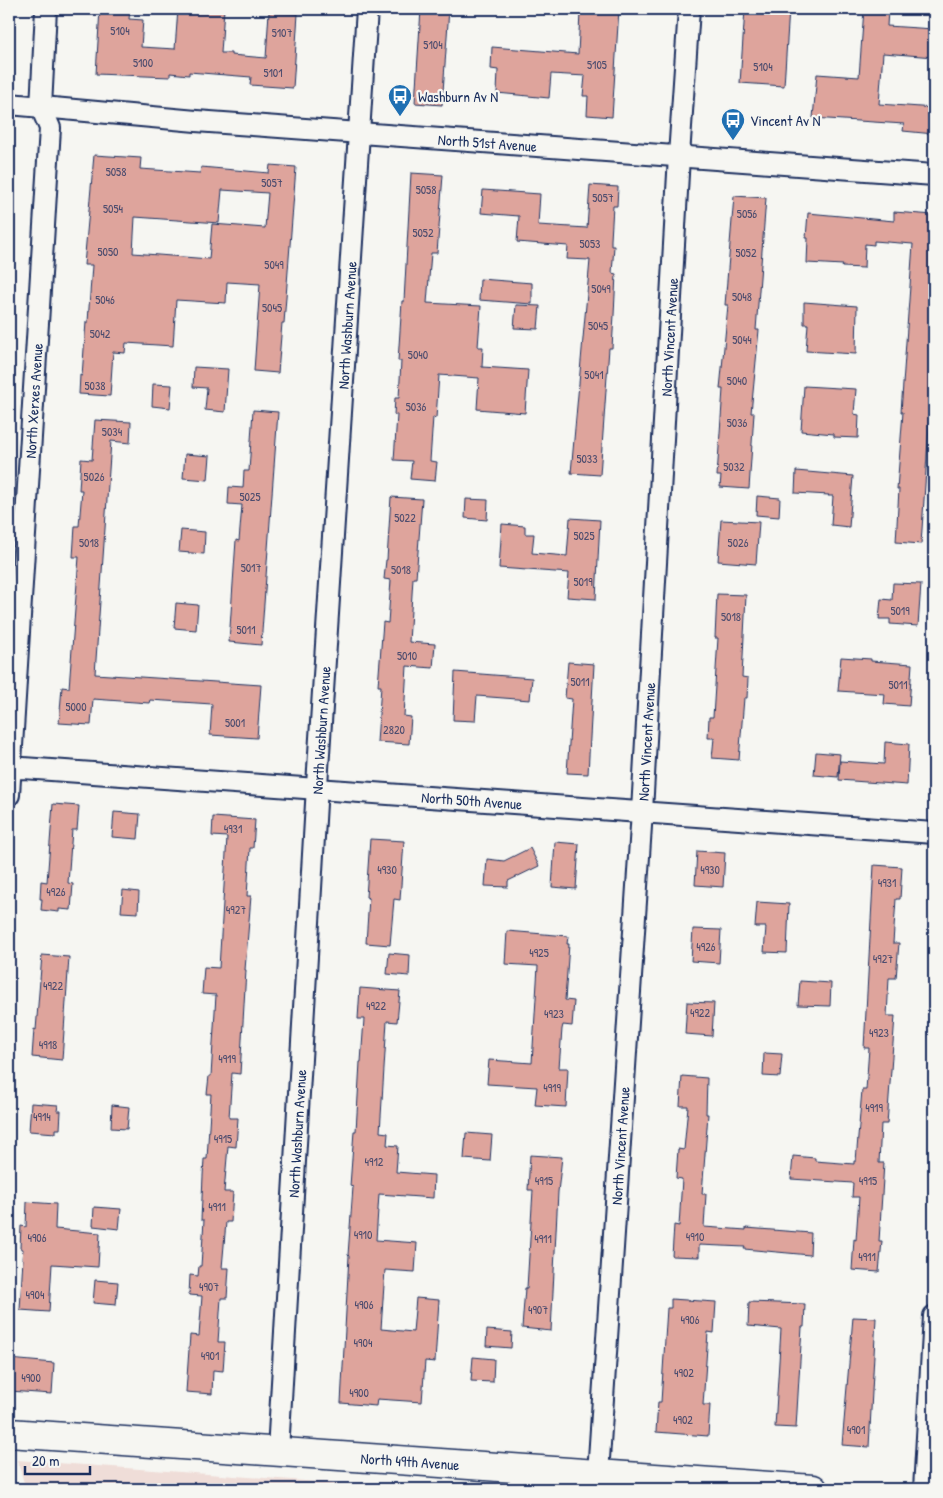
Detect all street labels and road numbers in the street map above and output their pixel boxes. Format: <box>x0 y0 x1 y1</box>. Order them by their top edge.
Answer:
street label: North 51st Avenue <box>437 128 538 156</box>
street label: North Washburn Avenue <box>332 260 361 390</box>
street label: North Vincent Avenue <box>655 277 683 397</box>
street label: North Xerxes Avenue <box>19 342 47 459</box>
street label: North Washburn Avenue <box>306 666 335 795</box>
street label: North Vincent Avenue <box>632 682 660 801</box>
street label: North 50th Avenue <box>421 786 523 814</box>
street label: North Washburn Avenue <box>282 1069 311 1198</box>
street label: North Vincent Avenue <box>605 1086 634 1206</box>
street label: North 49th Avenue <box>360 1447 460 1475</box>

